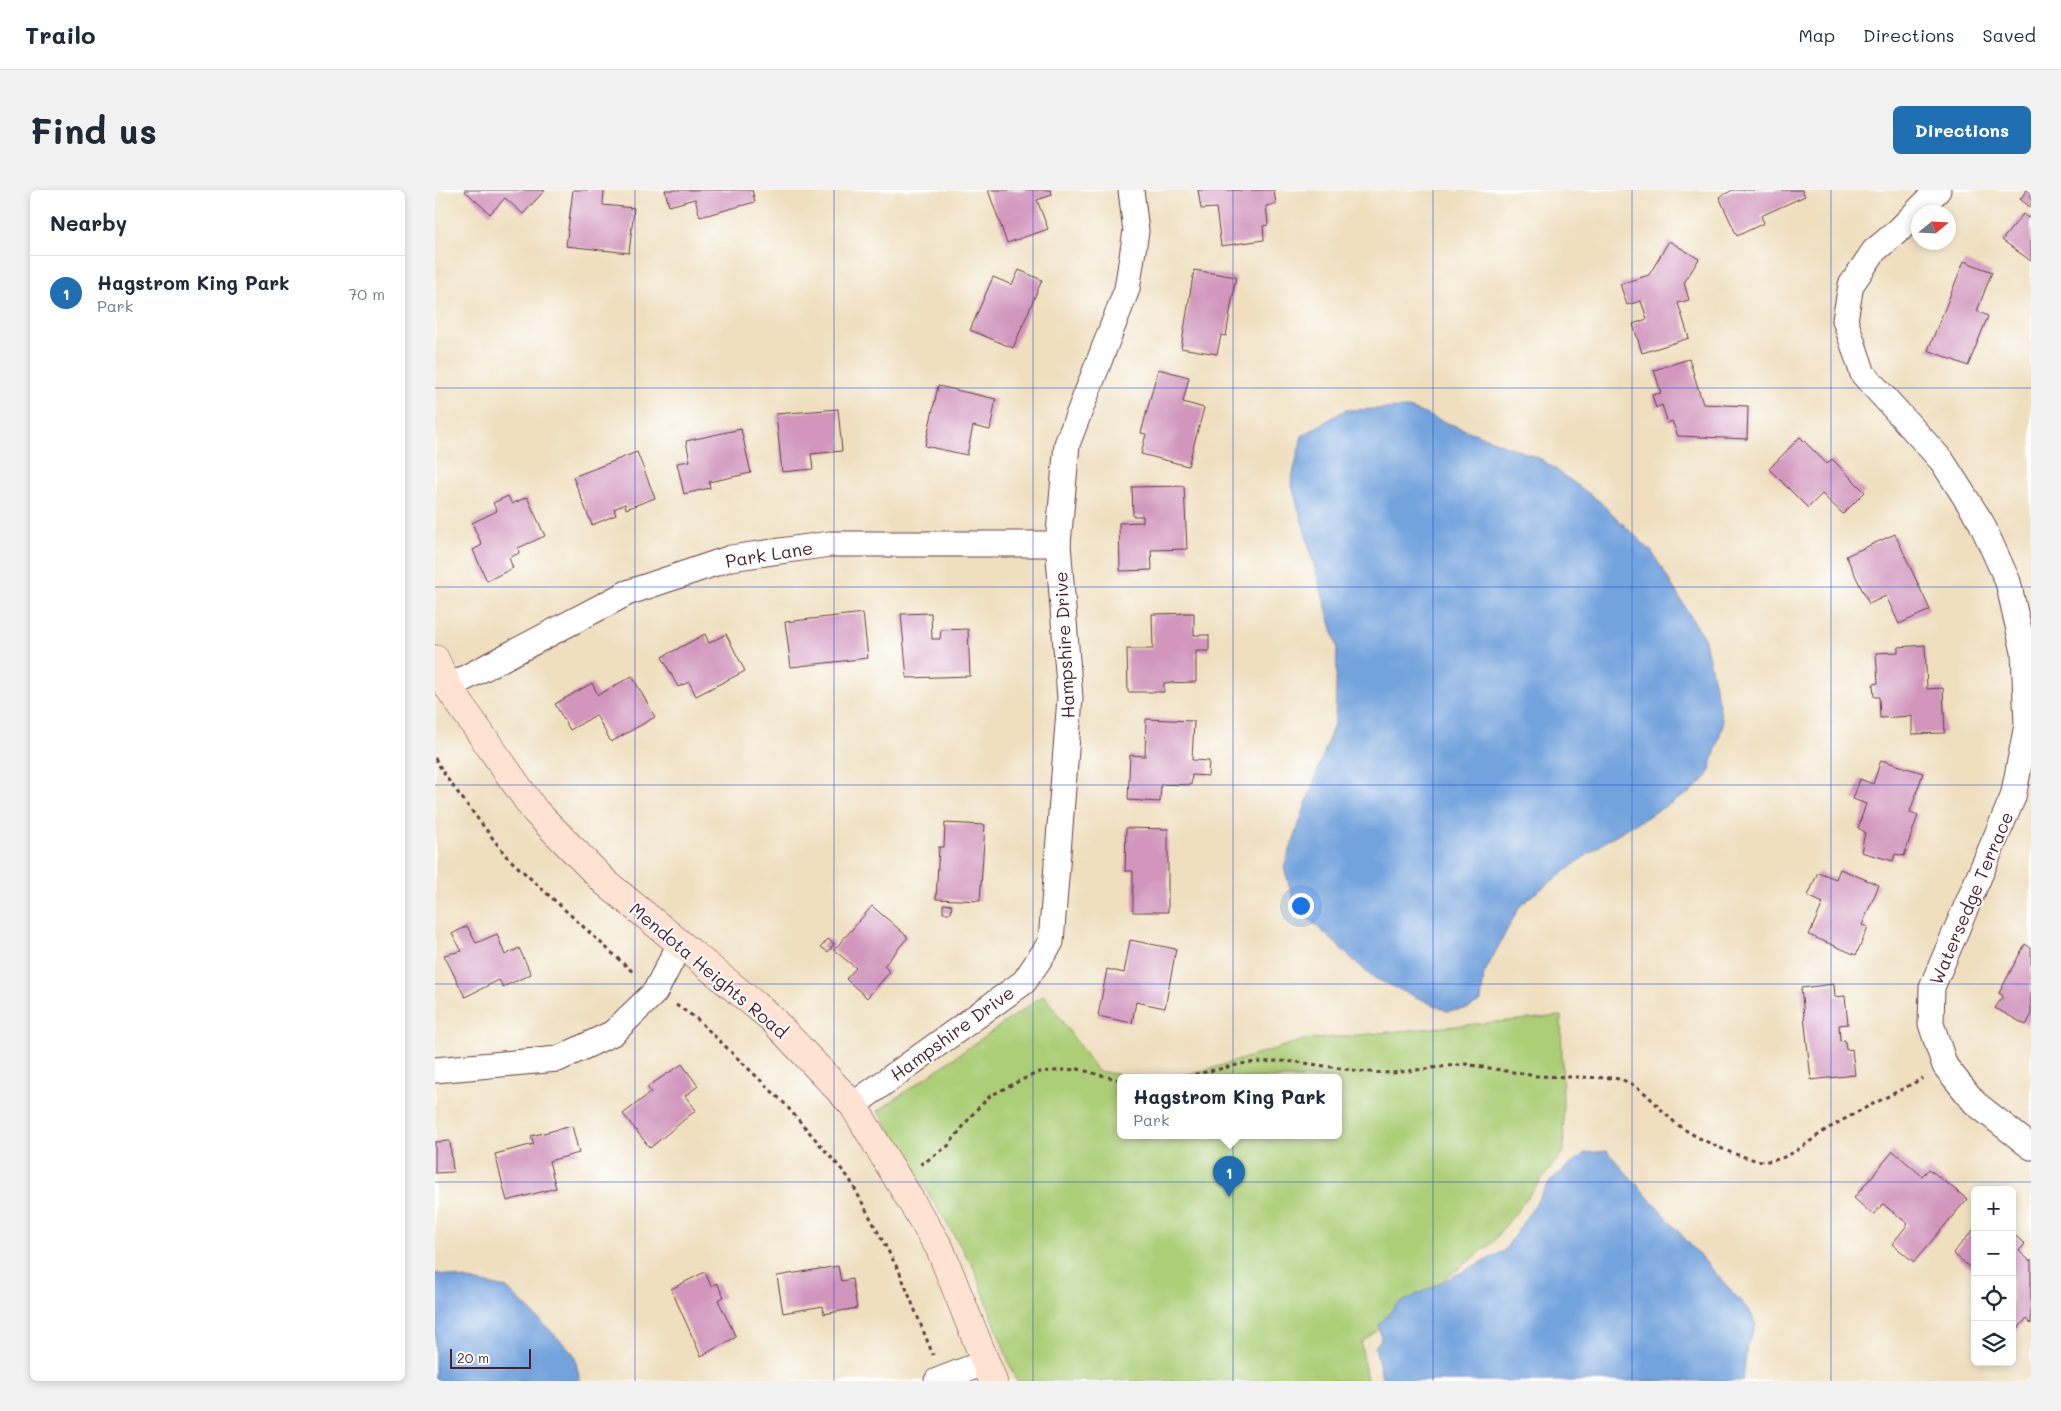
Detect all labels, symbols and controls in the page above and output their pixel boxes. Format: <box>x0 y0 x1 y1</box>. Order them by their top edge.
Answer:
text: Trailo <box>25 19 96 50</box>
text: Map <box>1798 23 1835 47</box>
text: Directions <box>1863 23 1955 47</box>
text: Saved <box>1983 23 2036 47</box>
button: Directions <box>1893 106 2031 154</box>
text: Find us <box>30 107 157 153</box>
north arrow <box>1911 205 1956 250</box>
text: Nearby <box>50 209 127 236</box>
text: Hagstrom King Park <box>97 270 289 295</box>
text: 1 <box>62 283 70 304</box>
text: 70 m <box>348 283 385 304</box>
text: Park <box>97 295 133 316</box>
street label: Park Lane <box>723 535 815 573</box>
street label: Hampshire Drive <box>1048 571 1080 719</box>
street label: Watersedge Terrace <box>1924 808 2018 988</box>
your location <box>1288 893 1314 919</box>
street label: Mendota Heights Road <box>625 897 793 1043</box>
street label: Hampshire Drive <box>885 980 1019 1086</box>
popup <box>1117 1074 1342 1139</box>
text: Hagstrom King Park <box>1133 1084 1326 1109</box>
text: Park <box>1133 1109 1170 1130</box>
pin: 1 <box>1213 1156 1245 1197</box>
map controls <box>1971 1186 2016 1366</box>
button: + <box>1971 1186 2016 1231</box>
button: − <box>1971 1231 2016 1276</box>
button: locate <box>1971 1276 2016 1321</box>
button: layers <box>1971 1321 2016 1366</box>
scale bar <box>450 1346 531 1369</box>
text: 20 m <box>457 1348 489 1367</box>

